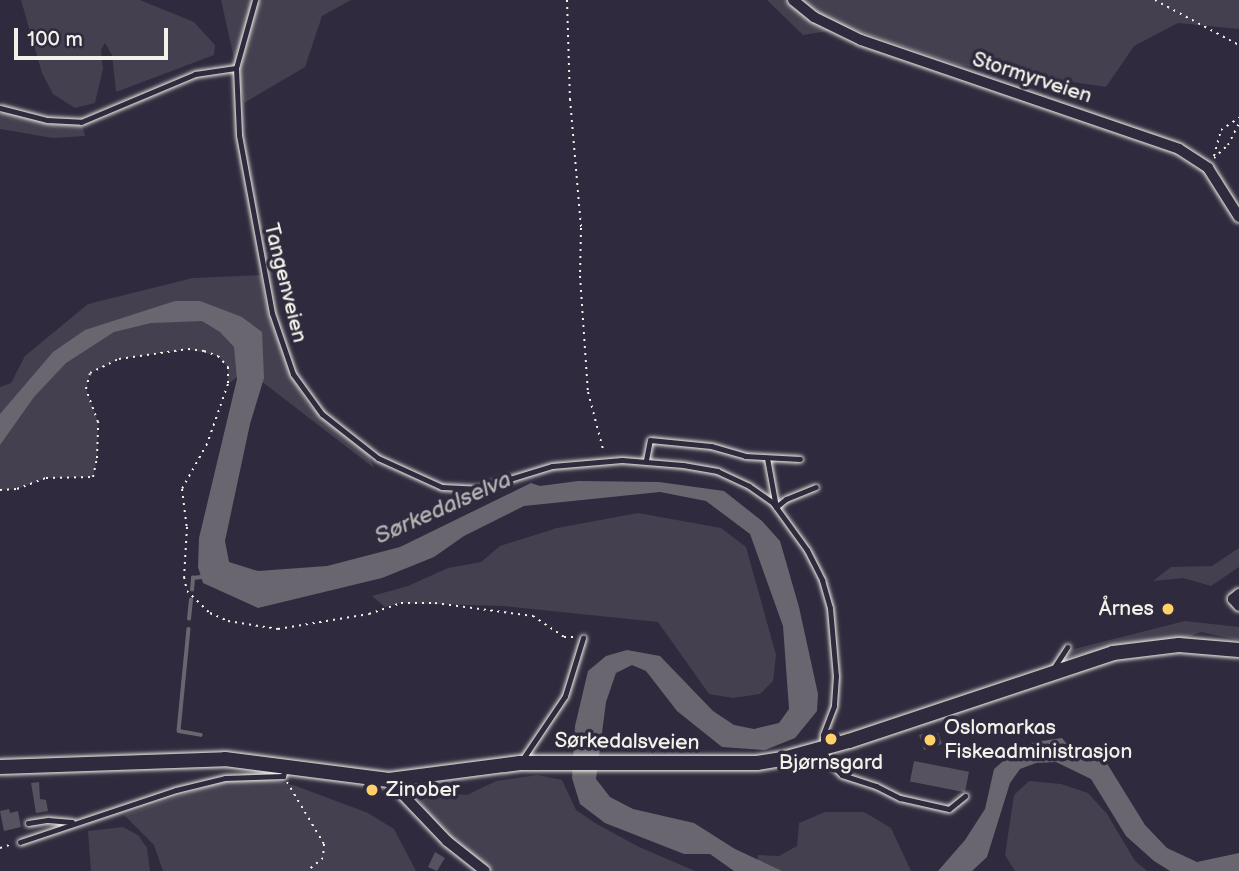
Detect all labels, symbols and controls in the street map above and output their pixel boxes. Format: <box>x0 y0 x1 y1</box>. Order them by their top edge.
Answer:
scale bar <box>18 14 172 58</box>
text: 100 m <box>27 27 83 52</box>
street label: Stormyrveien <box>969 47 1095 109</box>
street label: Tangenveien <box>258 221 312 345</box>
water label: Sørkedalselva <box>370 466 516 550</box>
place label: Årnes <box>1099 596 1154 622</box>
marker: Årnes <box>1160 601 1176 617</box>
place label: Oslomarkas Fiskeadministrasjon <box>944 715 1132 765</box>
street label: Sørkedalsveien <box>554 728 700 756</box>
marker: Bjørnsgard <box>823 731 839 747</box>
marker: Oslomarkas Fiskeadministrasjon <box>922 732 938 748</box>
place label: Bjørnsgard <box>779 750 883 776</box>
place label: Zinober <box>386 777 459 803</box>
marker: Zinober <box>364 782 380 798</box>

